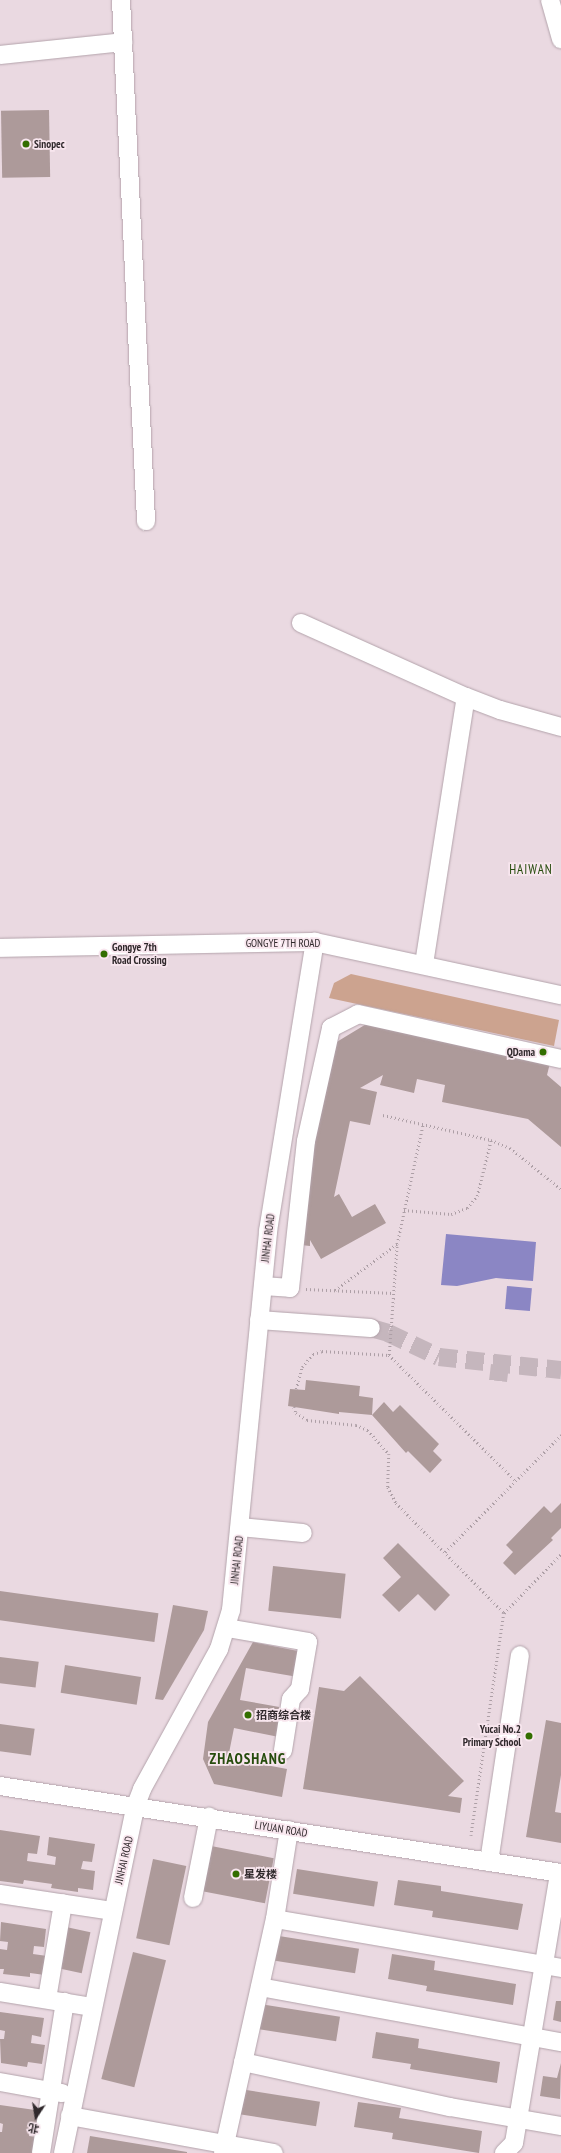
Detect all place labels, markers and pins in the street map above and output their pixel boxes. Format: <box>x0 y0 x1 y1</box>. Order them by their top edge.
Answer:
place label: Sinopec <box>34 137 65 151</box>
marker: Sinopec <box>21 139 31 149</box>
place label: Gongye 7th Road Crossing <box>112 941 167 967</box>
marker: Gongye 7th Road Crossing <box>99 949 109 959</box>
place label: QDama <box>507 1045 535 1059</box>
marker: QDama <box>538 1047 548 1057</box>
place label: 招商综合楼 <box>256 1708 311 1722</box>
marker: 招商综合楼 <box>243 1710 253 1720</box>
place label: Yucai No.2 Primary School <box>463 1723 521 1749</box>
marker: Yucai No.2 Primary School <box>524 1731 534 1741</box>
place label: 星发楼 <box>244 1867 277 1881</box>
marker: 星发楼 <box>231 1869 241 1879</box>

